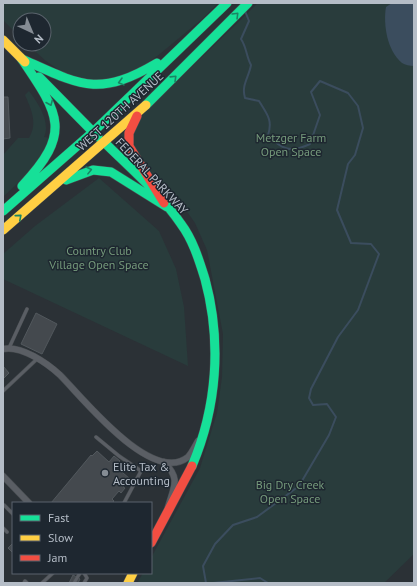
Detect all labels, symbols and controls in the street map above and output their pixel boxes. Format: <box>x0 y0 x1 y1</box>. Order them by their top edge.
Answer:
north arrow <box>12 12 52 52</box>
one-way arrow <box>231 12 239 20</box>
text: N <box>31 32 46 47</box>
street label: WEST 120TH AVENUE <box>74 68 166 154</box>
one-way arrow <box>169 75 177 83</box>
one-way arrow <box>118 77 125 86</box>
one-way arrow <box>45 99 53 106</box>
park label: Metzger Farm Open Space <box>256 130 326 159</box>
street label: FEDERAL PARKWAY <box>113 134 192 218</box>
one-way arrow <box>86 167 92 175</box>
one-way arrow <box>14 214 21 221</box>
park label: Country Club Village Open Space <box>48 243 149 272</box>
place label: Elite Tax & Accounting <box>113 459 170 488</box>
marker: Elite Tax & Accounting <box>100 468 110 478</box>
park label: Big Dry Creek Open Space <box>256 477 325 506</box>
legend <box>12 502 152 574</box>
text: Fast <box>48 510 69 525</box>
text: Slow <box>48 530 73 545</box>
text: Jam <box>47 550 67 565</box>

